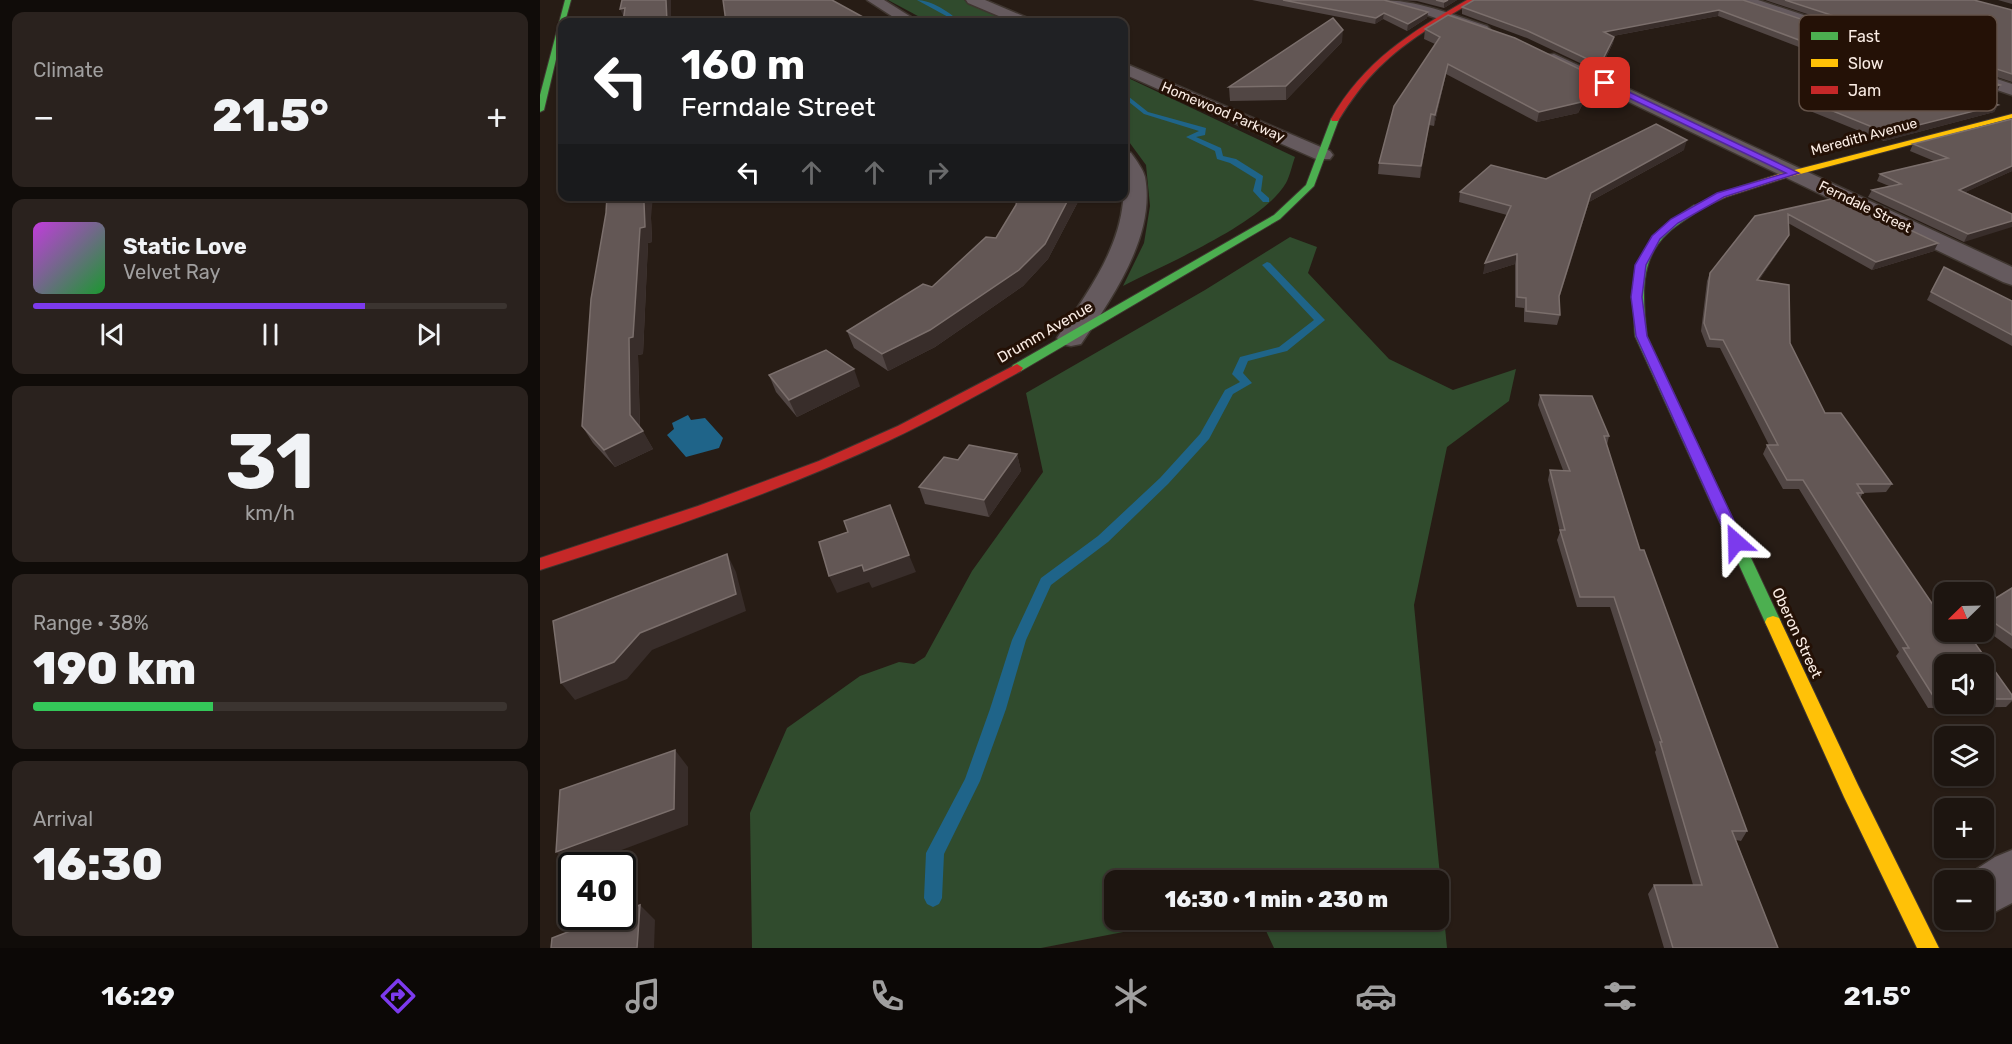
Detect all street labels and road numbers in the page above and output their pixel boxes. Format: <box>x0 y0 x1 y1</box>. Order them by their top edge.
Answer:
street label: Homewood Parkway <box>1159 78 1288 146</box>
street label: Meredith Avenue <box>1809 115 1919 159</box>
street label: Ferndale Street <box>1816 177 1915 237</box>
street label: Drumm Avenue <box>994 297 1096 367</box>
street label: Oberon Street <box>1768 585 1826 681</box>

